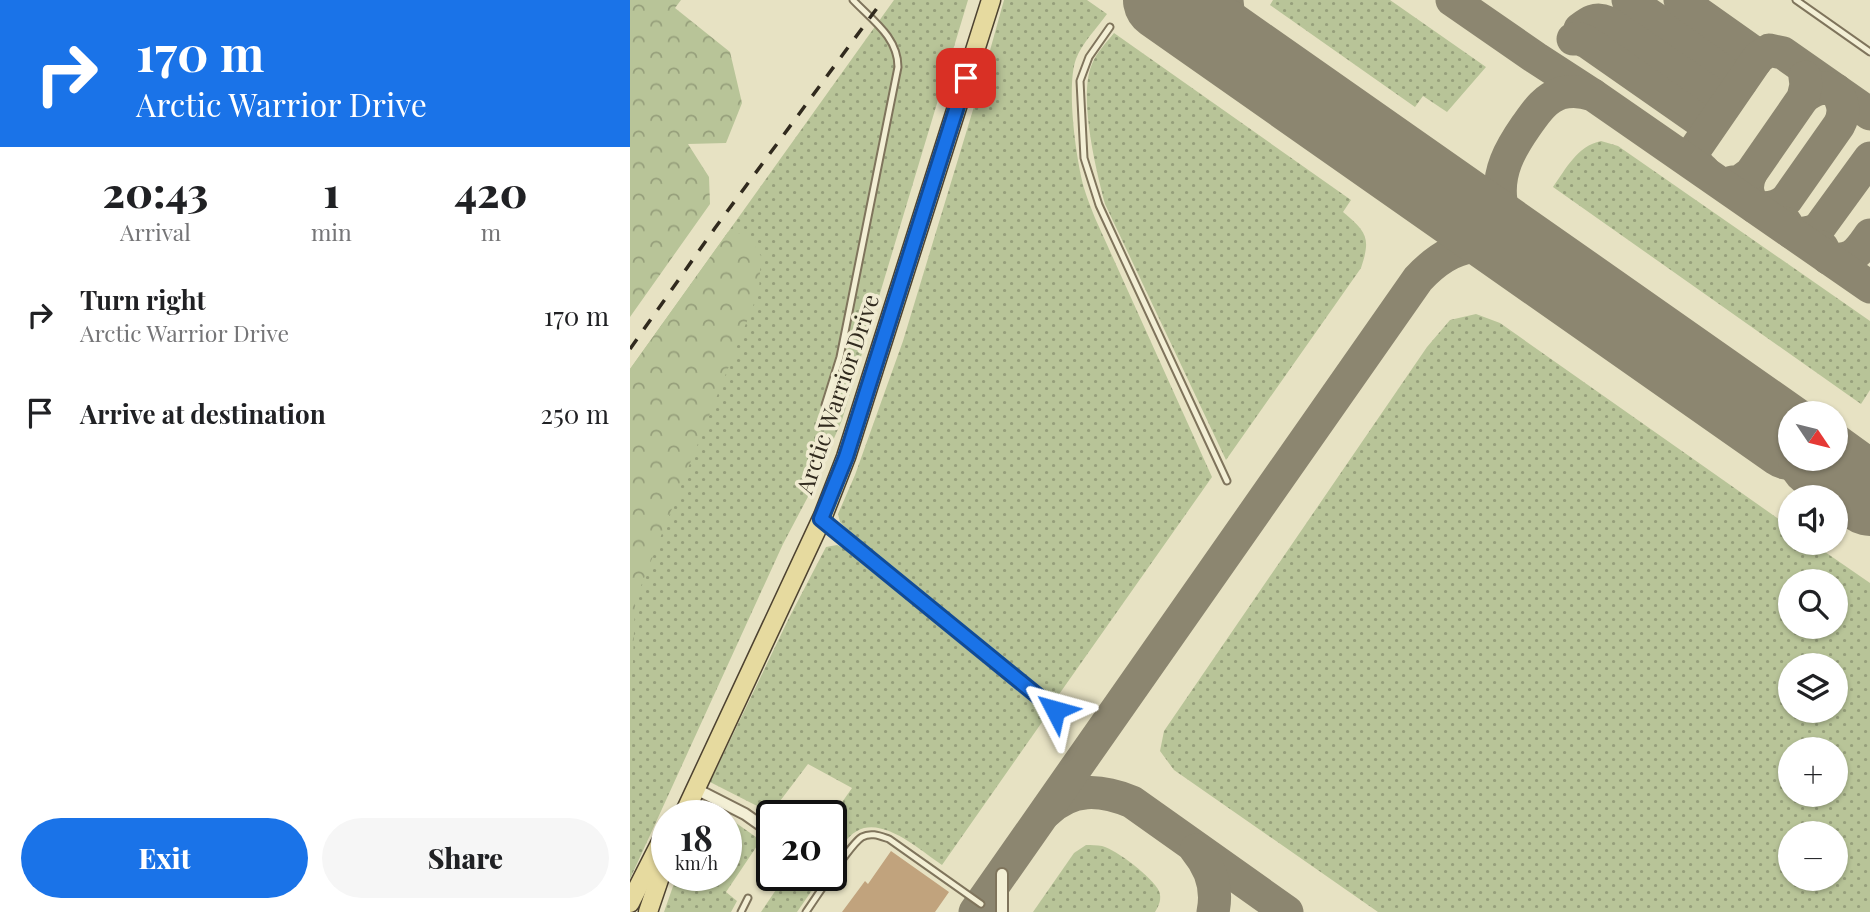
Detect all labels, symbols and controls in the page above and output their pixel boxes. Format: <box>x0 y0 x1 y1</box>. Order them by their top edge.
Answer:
text: 170 m <box>136 19 264 84</box>
icon: right <box>21 28 112 119</box>
pin <box>936 48 996 108</box>
icon: arrive <box>947 59 985 97</box>
text: Arctic Warrior Drive <box>136 82 427 125</box>
text: 20:43 <box>103 163 208 219</box>
text: 1 <box>323 163 340 219</box>
text: 420 <box>454 163 527 219</box>
text: Arrival <box>120 216 191 247</box>
text: min <box>311 216 352 247</box>
text: m <box>481 216 501 247</box>
text: Turn right <box>80 282 206 317</box>
street label: Arctic Warrior Drive <box>788 290 885 498</box>
icon: right <box>21 296 59 334</box>
text: 170 m <box>544 298 609 333</box>
text: Arctic Warrior Drive <box>80 317 289 348</box>
icon: arrive <box>21 394 59 432</box>
text: Arrive at destination <box>80 396 326 431</box>
text: 250 m <box>541 396 609 431</box>
north arrow <box>1778 401 1848 471</box>
map controls <box>1778 401 1848 891</box>
button: sound <box>1778 485 1848 555</box>
button: search <box>1778 569 1848 639</box>
button: layers <box>1778 653 1848 723</box>
position arrow <box>1018 673 1092 747</box>
button: + <box>1778 737 1848 807</box>
speed limit sign: 20 <box>756 800 847 891</box>
text: 18 <box>680 813 713 860</box>
button: Exit <box>21 818 308 898</box>
button: Share <box>322 818 609 898</box>
button: − <box>1778 821 1848 891</box>
text: km/h <box>675 851 718 875</box>

